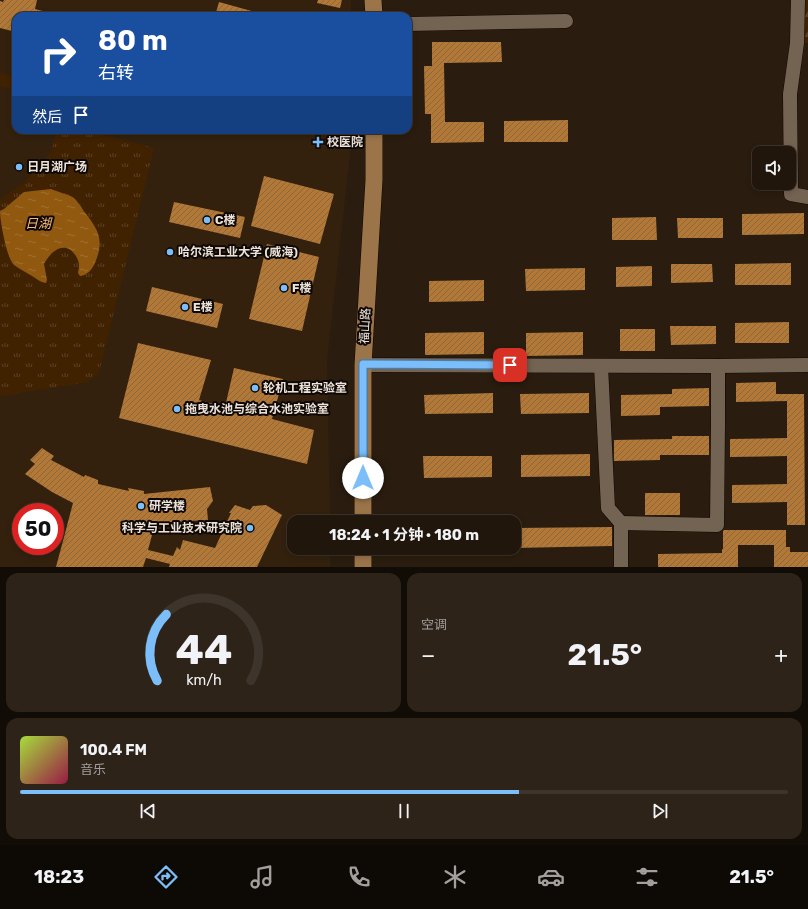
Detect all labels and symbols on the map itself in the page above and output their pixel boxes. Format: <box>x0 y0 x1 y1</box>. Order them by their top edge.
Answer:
place label: 校医院 <box>327 135 363 149</box>
marker: 校医院 <box>312 136 324 148</box>
place label: 日月湖广场 <box>27 160 87 174</box>
marker: 日月湖广场 <box>14 162 24 172</box>
place label: C楼 <box>215 213 235 227</box>
marker: C楼 <box>202 215 212 225</box>
water label: 日湖 <box>25 216 53 231</box>
place label: 哈尔滨工业大学 (威海) <box>178 245 298 259</box>
marker: 哈尔滨工业大学 (威海) <box>165 247 175 257</box>
place label: F楼 <box>292 281 311 295</box>
marker: F楼 <box>279 283 289 293</box>
place label: E楼 <box>193 300 213 314</box>
marker: E楼 <box>180 302 190 312</box>
street label: 福山路 <box>357 308 373 344</box>
pin <box>493 348 527 382</box>
place label: 轮机工程实验室 <box>263 381 347 395</box>
marker: 轮机工程实验室 <box>250 383 260 393</box>
place label: 拖曳水池与综合水池实验室 <box>185 402 329 416</box>
marker: 拖曳水池与综合水池实验室 <box>172 404 182 414</box>
position arrow <box>342 457 384 499</box>
place label: 研学楼 <box>149 499 185 513</box>
marker: 研学楼 <box>136 501 146 511</box>
speed limit sign: 50 <box>12 503 64 555</box>
place label: 科学与工业技术研究院 <box>122 521 242 535</box>
marker: 科学与工业技术研究院 <box>245 523 255 533</box>

